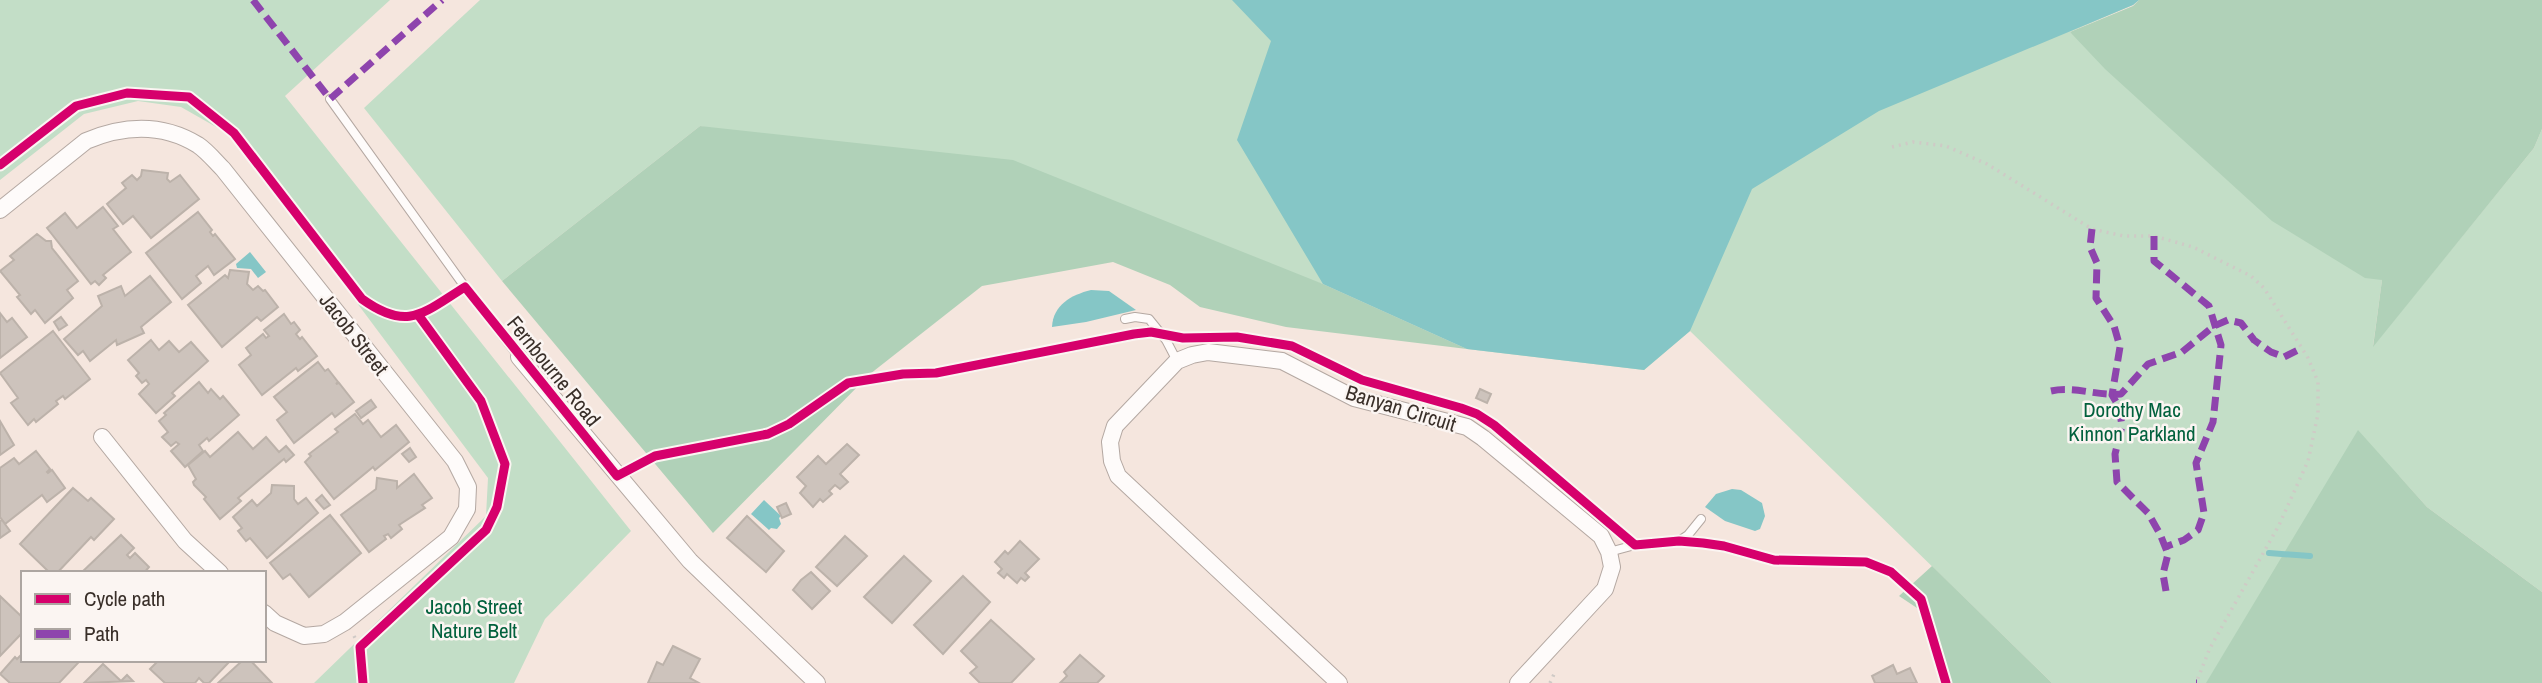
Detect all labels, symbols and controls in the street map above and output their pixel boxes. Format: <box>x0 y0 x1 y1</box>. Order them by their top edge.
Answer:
street label: Jacob Street <box>313 287 395 381</box>
street label: Fernbourne Road <box>501 310 607 432</box>
street label: Banyan Circuit <box>1342 377 1460 439</box>
park label: Dorothy Mac Kinnon Parkland <box>2068 395 2196 448</box>
legend <box>21 571 266 662</box>
text: Cycle path <box>84 584 165 613</box>
park label: Jacob Street Nature Belt <box>426 592 523 645</box>
text: Path <box>84 619 119 648</box>

